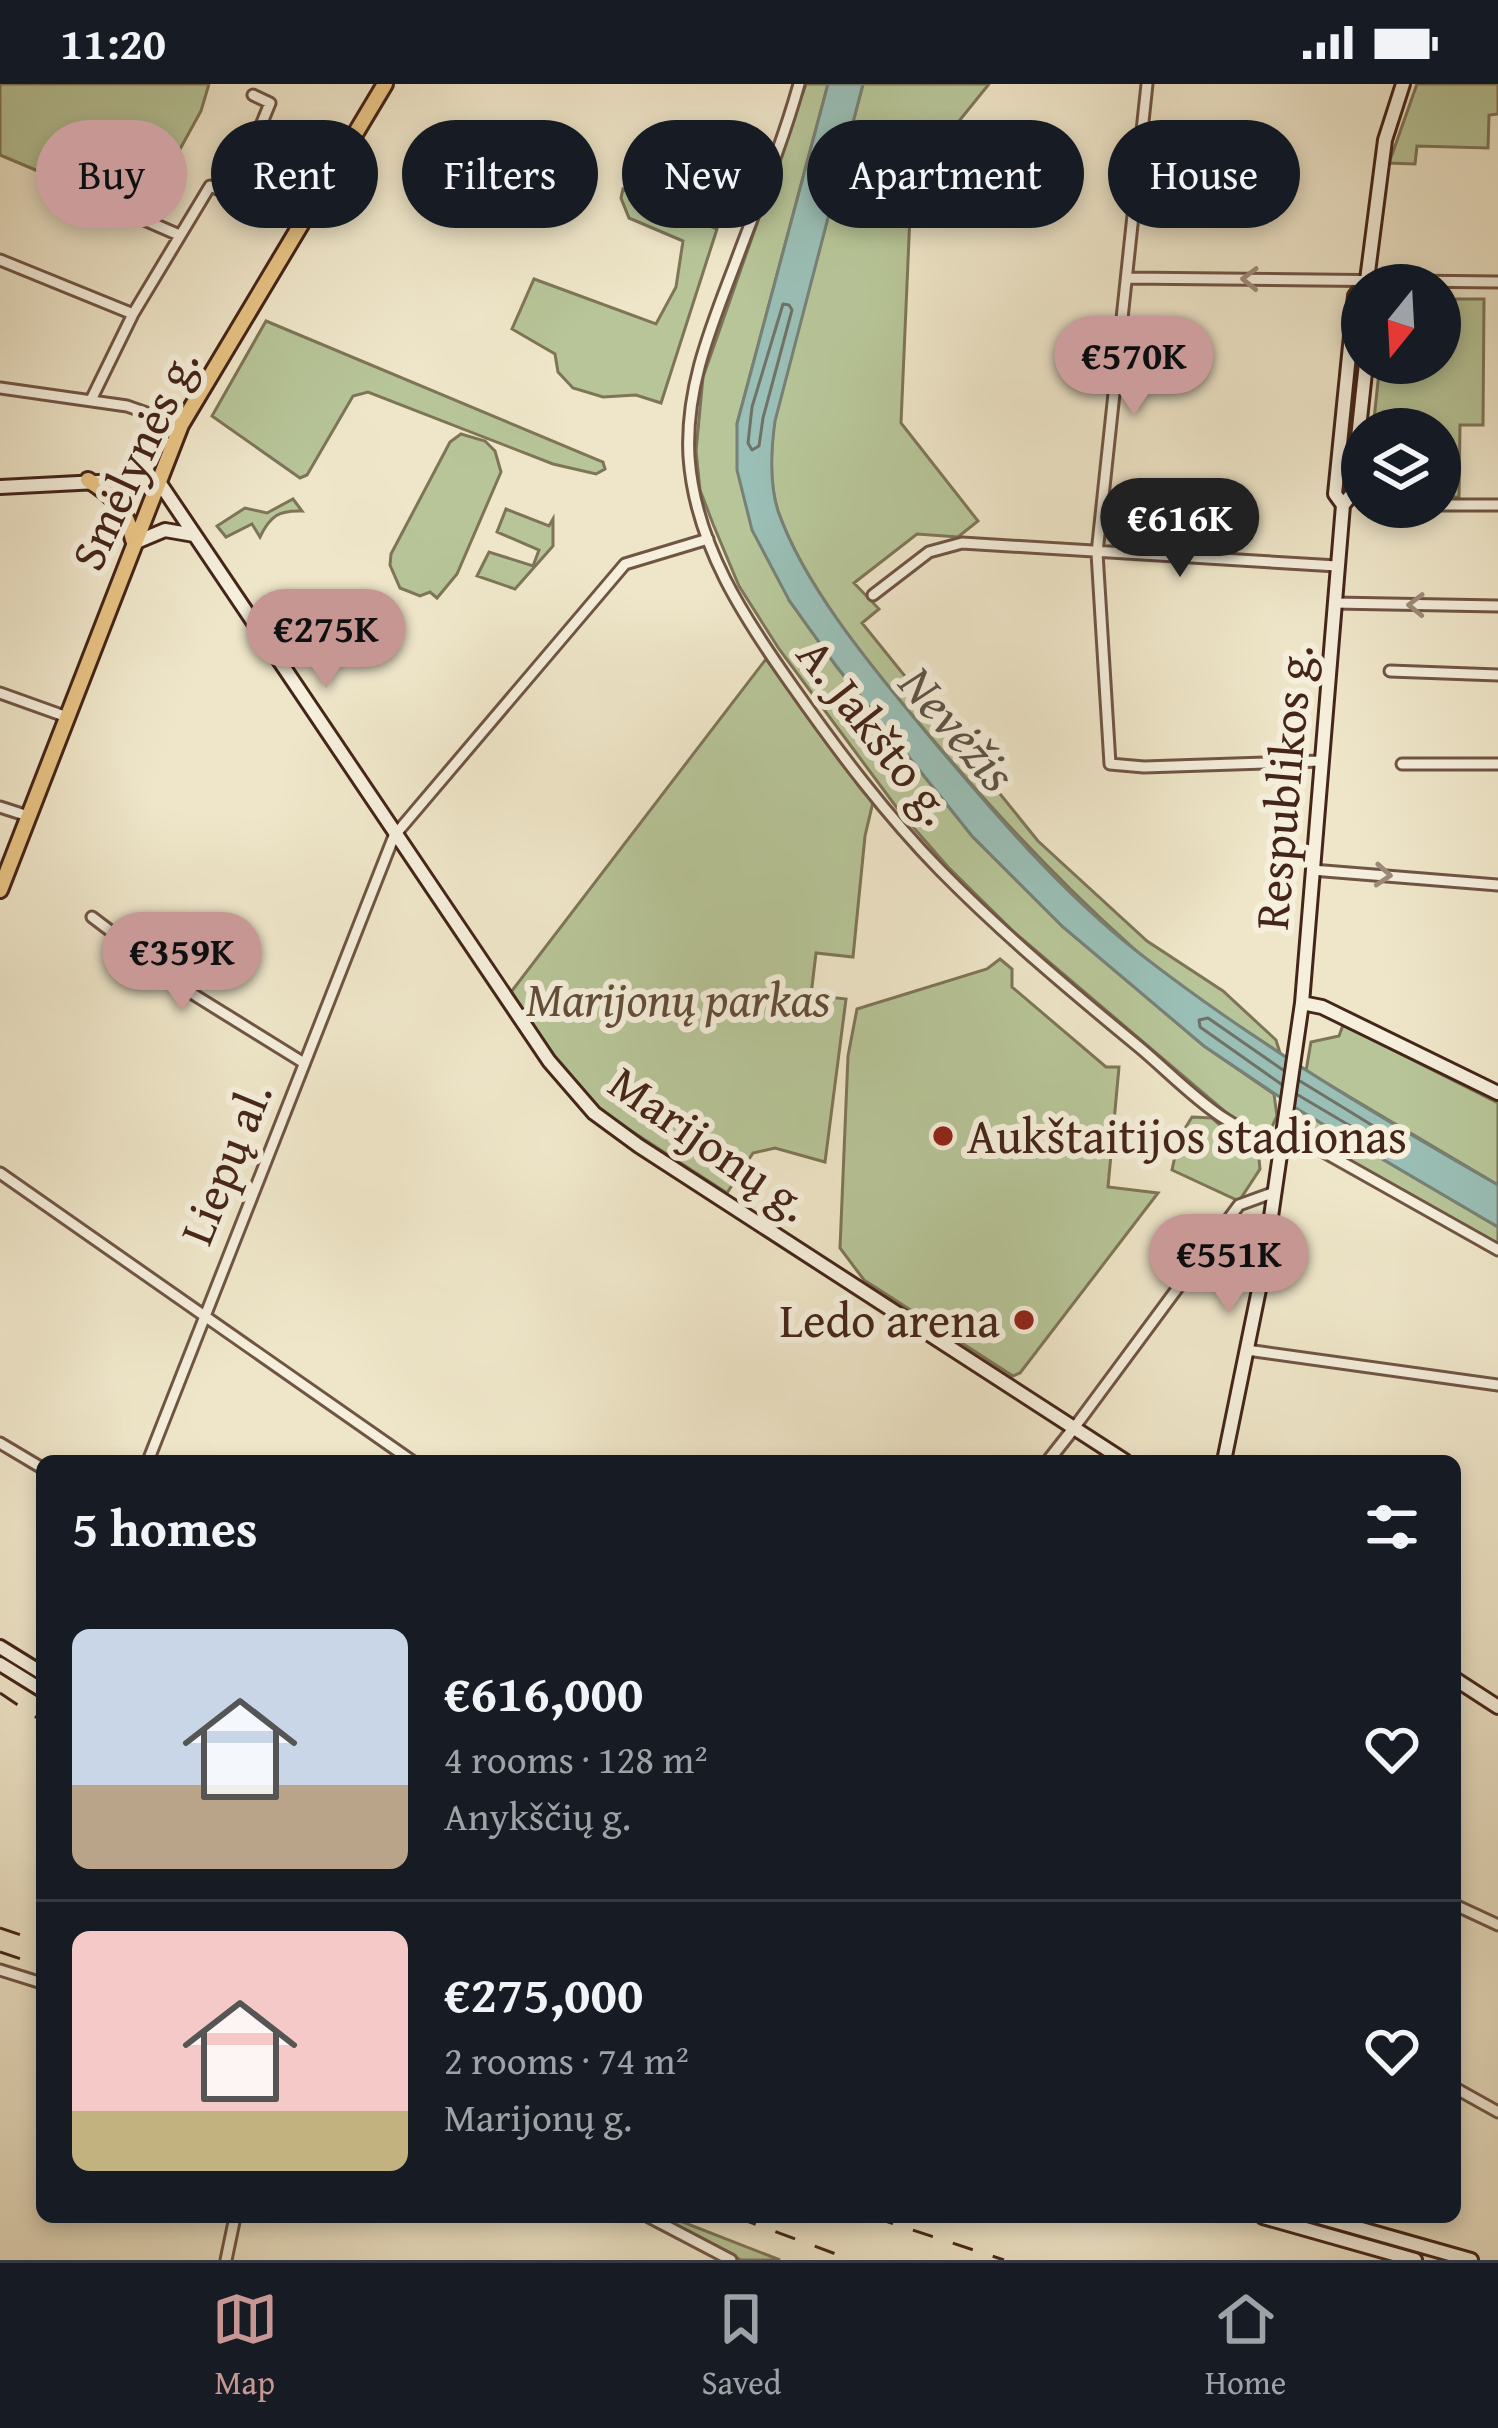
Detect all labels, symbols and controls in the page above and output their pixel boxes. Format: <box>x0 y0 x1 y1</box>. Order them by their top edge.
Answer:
text: 11:20 <box>60 10 166 75</box>
chip: Buy <box>36 120 187 228</box>
chip: Rent <box>211 120 378 228</box>
chip: Filters <box>402 120 598 228</box>
chip: New <box>622 120 783 228</box>
chip: Apartment <box>807 120 1084 228</box>
chip: House <box>1108 120 1300 228</box>
north arrow <box>1341 264 1461 384</box>
map controls <box>1341 264 1461 528</box>
one-way arrow <box>1240 266 1258 292</box>
pin: €570K <box>1050 316 1218 418</box>
text: €570K <box>1081 326 1187 383</box>
street label: Smėlynės g. <box>51 336 216 581</box>
button: layers <box>1341 408 1461 528</box>
pin: €616K <box>1096 478 1264 580</box>
text: €616K <box>1127 488 1233 545</box>
pin: €275K <box>242 589 410 691</box>
one-way arrow <box>1406 593 1425 619</box>
text: €275K <box>273 599 379 656</box>
street label: A. Jakšto g. <box>781 622 972 839</box>
street label: Respublikos g. <box>1235 641 1330 932</box>
water label: Nevėžis <box>881 647 1035 808</box>
one-way arrow <box>1374 861 1393 887</box>
pin: €359K <box>98 912 266 1014</box>
text: €359K <box>129 922 235 979</box>
park label: Marijonų parkas <box>526 963 831 1034</box>
street label: Marijonų g. <box>595 1047 826 1238</box>
street label: Liepų al. <box>160 1071 289 1255</box>
place label: Aukštaitijos stadionas <box>967 1100 1407 1171</box>
marker: Aukštaitijos stadionas <box>930 1123 956 1149</box>
pin: €551K <box>1145 1214 1313 1316</box>
text: €551K <box>1176 1224 1282 1281</box>
place label: Ledo arena <box>780 1284 1000 1355</box>
marker: Ledo arena <box>1011 1307 1037 1333</box>
text: 5 homes <box>72 1490 258 1565</box>
icon: filters <box>1359 1494 1425 1560</box>
text: €616,000 <box>444 1655 643 1730</box>
icon: home <box>168 1677 312 1821</box>
icon: heart <box>1359 1716 1425 1782</box>
text: 4 rooms · 128 m² <box>444 1730 708 1787</box>
text: Anykščių g. <box>444 1787 631 1844</box>
text: €275,000 <box>444 1956 643 2031</box>
icon: home <box>168 1979 312 2123</box>
icon: heart <box>1359 2018 1425 2084</box>
text: 2 rooms · 74 m² <box>444 2031 689 2088</box>
text: Marijonų g. <box>444 2088 632 2145</box>
tab: Map <box>212 2286 278 2406</box>
tab: Saved <box>701 2286 781 2406</box>
tab: Home <box>1205 2286 1286 2406</box>

